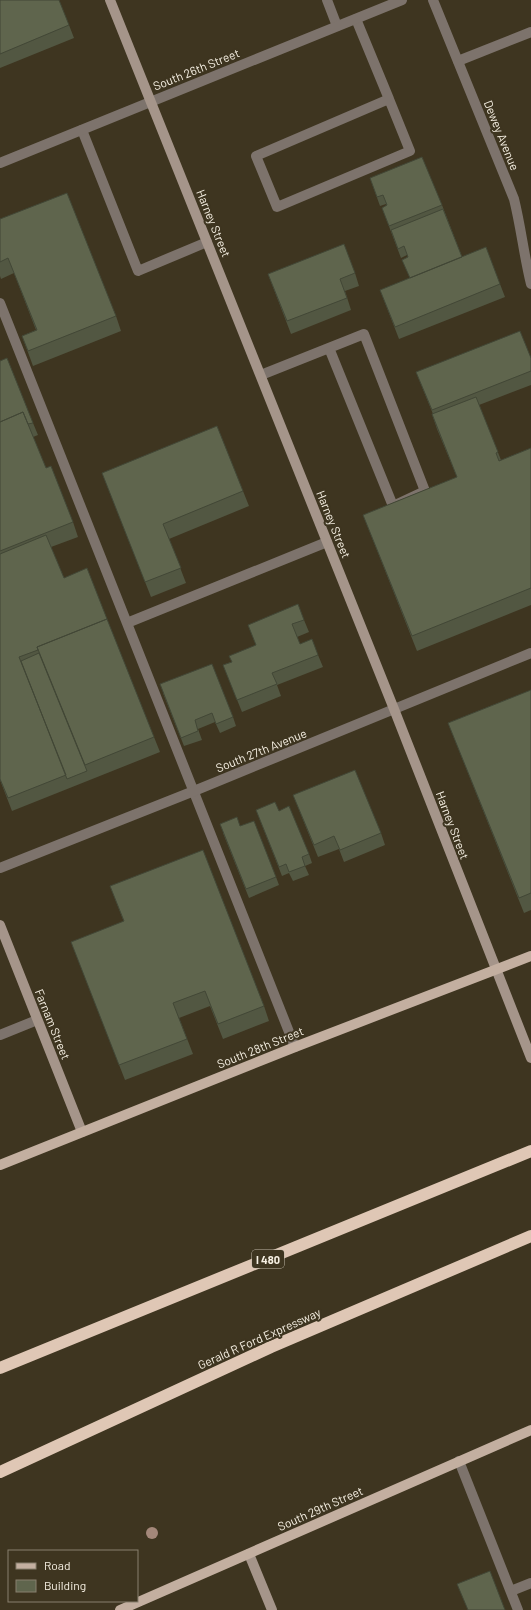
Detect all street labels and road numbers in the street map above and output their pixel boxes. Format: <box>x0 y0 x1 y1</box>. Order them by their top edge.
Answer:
street label: South 26th Street <box>151 45 241 93</box>
street label: Dewey Avenue <box>482 98 522 172</box>
street label: Harney Street <box>194 187 234 259</box>
street label: Harney Street <box>314 488 354 560</box>
street label: South 27th Avenue <box>214 725 308 775</box>
street label: Harney Street <box>434 789 472 861</box>
street label: Farnam Street <box>33 987 73 1061</box>
street label: South 28th Street <box>215 1023 305 1071</box>
road number: I 480 <box>252 1250 284 1268</box>
street label: Gerald R Ford Expressway <box>195 1304 323 1371</box>
street label: South 29th Street <box>275 1483 365 1533</box>

